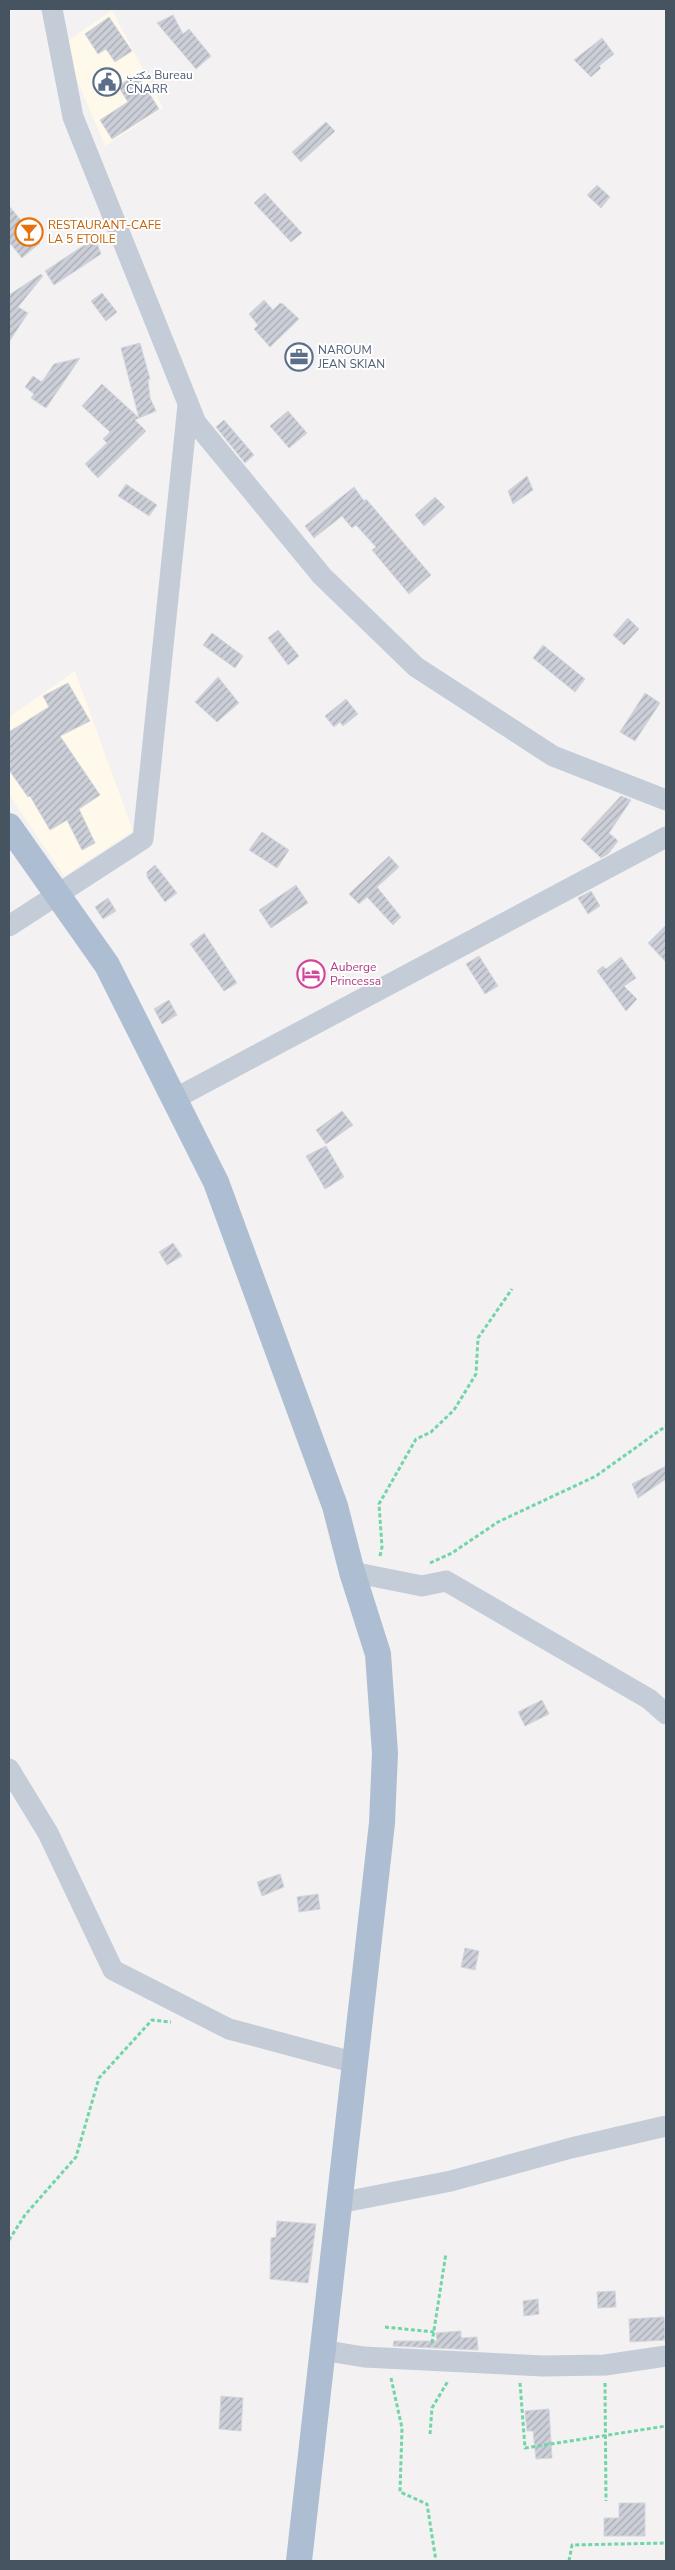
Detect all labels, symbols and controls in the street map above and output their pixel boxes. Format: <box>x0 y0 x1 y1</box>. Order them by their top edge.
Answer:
public building icon: مكتب Bureau CNARR <box>92 67 122 97</box>
place label: مكتب Bureau CNARR <box>126 67 193 97</box>
bar icon: RESTAURANT-CAFE LA 5 ETOILE <box>14 217 44 247</box>
place label: RESTAURANT-CAFE LA 5 ETOILE <box>48 217 161 247</box>
office icon: NAROUM JEAN SKIAN <box>284 342 314 372</box>
place label: NAROUM JEAN SKIAN <box>317 342 385 372</box>
hotel icon: Auberge Princessa <box>296 959 326 989</box>
place label: Auberge Princessa <box>330 959 381 989</box>

